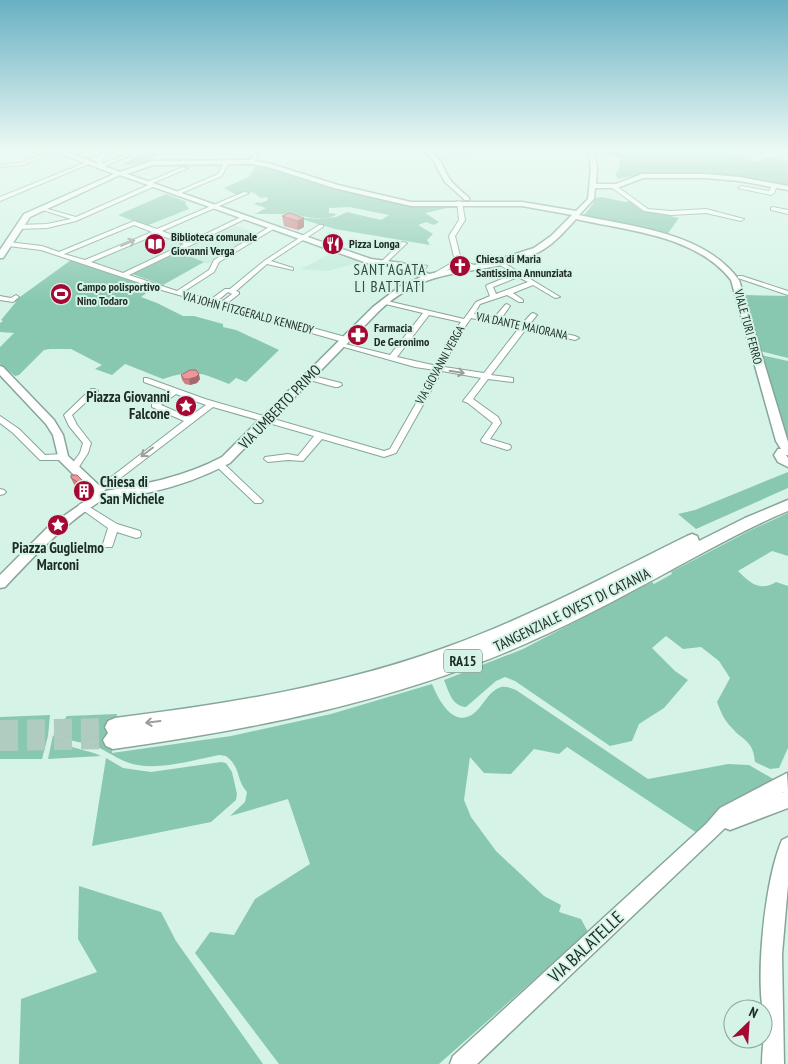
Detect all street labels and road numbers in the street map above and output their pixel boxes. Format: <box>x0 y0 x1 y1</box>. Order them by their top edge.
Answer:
street label: VIA JOHN FITZGERALD KENNEDY <box>180 287 316 337</box>
street label: VIALE TURI FERRO <box>731 287 766 366</box>
street label: VIA DANTE MAIORANA <box>474 308 570 343</box>
street label: VIA GIOVANNI VERGA <box>411 323 468 408</box>
street label: VIA UMBERTO PRIMO <box>234 360 325 454</box>
street label: TANGENZIALE OVEST DI CATANIA <box>490 563 654 656</box>
road number: RA15 <box>444 649 482 672</box>
street label: VIA BALATELLE <box>542 906 628 988</box>

